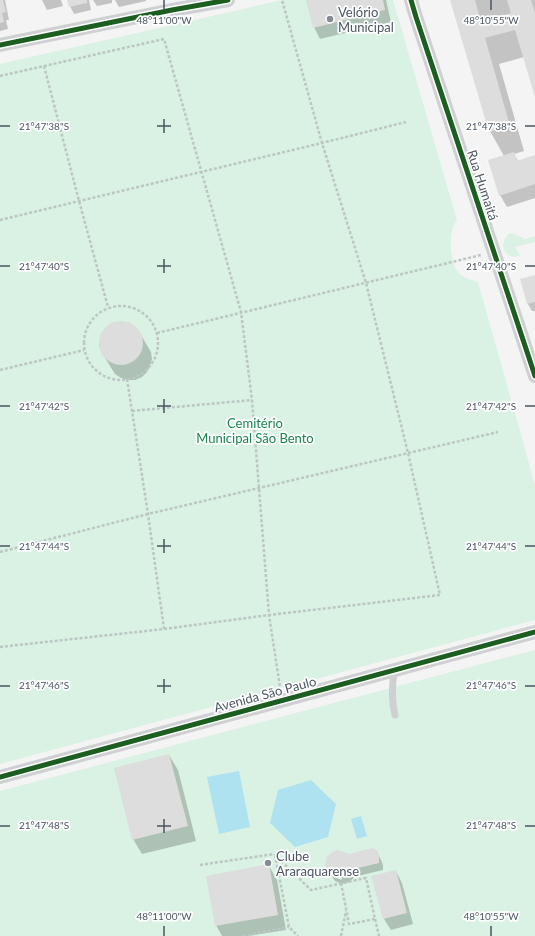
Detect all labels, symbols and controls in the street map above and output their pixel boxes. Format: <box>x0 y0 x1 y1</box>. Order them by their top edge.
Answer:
place label: Velório Municipal <box>338 4 394 35</box>
text: 48°11'00"W <box>136 14 192 26</box>
marker: Velório Municipal <box>325 14 335 24</box>
text: 48°10'55"W <box>463 14 519 26</box>
text: 21°47'38"S <box>19 120 69 132</box>
text: 21°47'38"S <box>466 120 516 132</box>
street label: Rua Humaitá <box>464 148 502 222</box>
text: 21°47'40"S <box>19 260 69 272</box>
text: 21°47'40"S <box>466 260 516 272</box>
text: 21°47'42"S <box>19 400 69 412</box>
text: 21°47'42"S <box>466 400 516 412</box>
park label: Cemitério Municipal São Bento <box>196 415 314 446</box>
text: 21°47'44"S <box>19 540 69 552</box>
text: 21°47'44"S <box>466 540 516 552</box>
street label: Avenida São Paulo <box>212 673 318 715</box>
text: 21°47'46"S <box>19 679 69 691</box>
text: 21°47'46"S <box>466 679 516 691</box>
text: 21°47'48"S <box>19 819 69 831</box>
text: 21°47'48"S <box>466 819 516 831</box>
place label: Clube Araraquarense <box>276 848 359 879</box>
marker: Clube Araraquarense <box>263 858 273 868</box>
text: 48°11'00"W <box>136 910 192 922</box>
text: 48°10'55"W <box>463 910 519 922</box>

